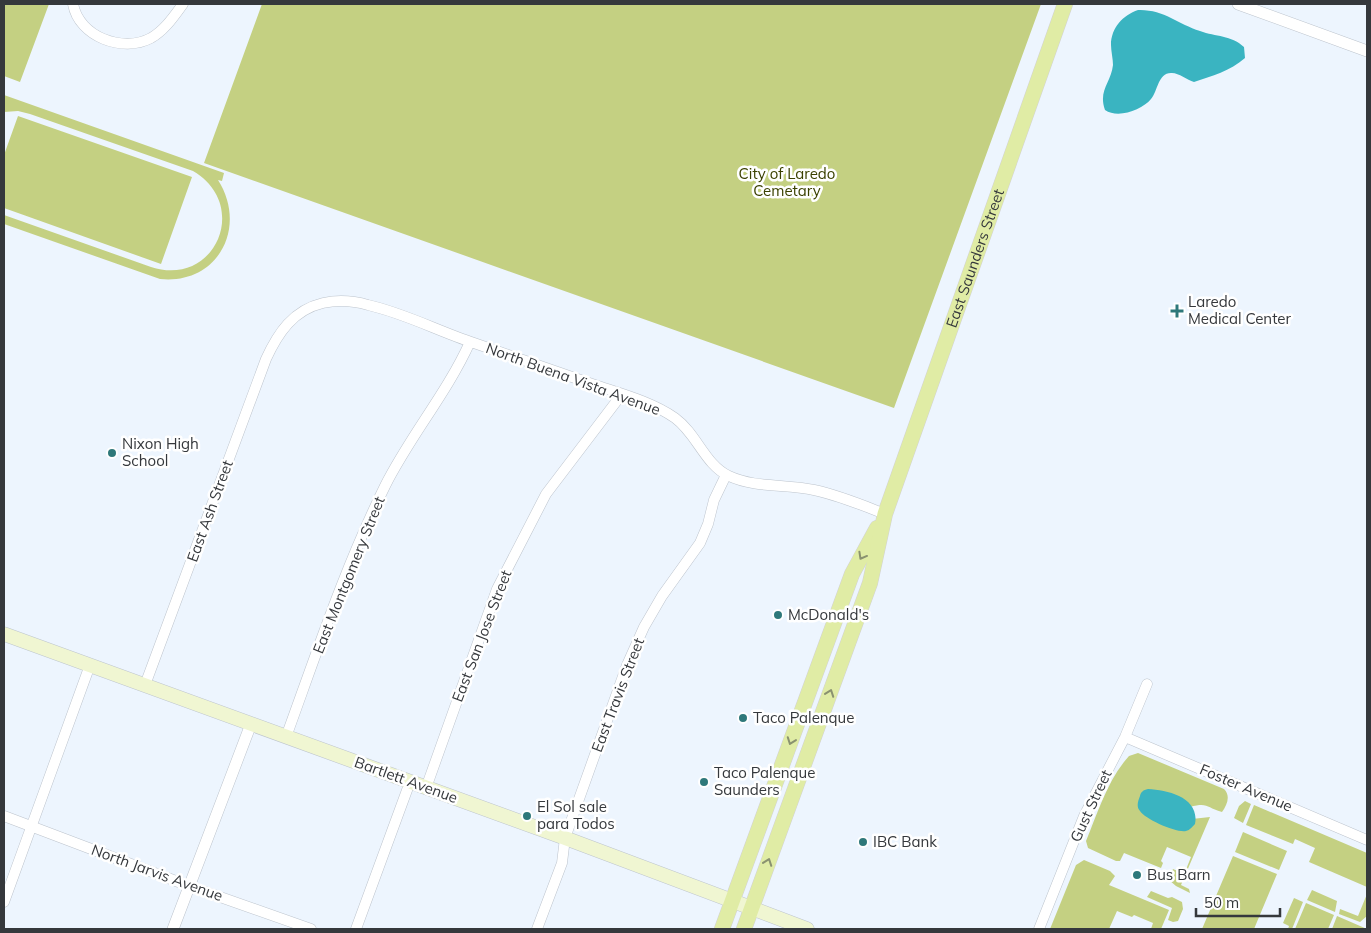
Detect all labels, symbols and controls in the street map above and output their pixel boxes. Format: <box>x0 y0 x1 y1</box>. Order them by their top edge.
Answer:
park label: City of Laredo Cemetary <box>739 164 835 200</box>
street label: East Saunders Street <box>942 186 1008 330</box>
place label: Laredo Medical Center <box>1188 292 1291 328</box>
marker: Laredo Medical Center <box>1170 304 1184 318</box>
street label: North Buena Vista Avenue <box>483 338 663 419</box>
place label: Nixon High School <box>122 434 199 470</box>
marker: Nixon High School <box>106 447 118 459</box>
street label: East Ash Street <box>182 457 237 564</box>
street label: East Montgomery Street <box>308 493 389 656</box>
one-way arrow <box>858 551 868 560</box>
street label: East San Jose Street <box>448 567 515 704</box>
place label: McDonald's <box>788 605 869 624</box>
marker: McDonald's <box>772 609 784 621</box>
street label: East Travis Street <box>587 635 648 755</box>
one-way arrow <box>824 689 834 698</box>
place label: Taco Palenque <box>753 708 854 727</box>
marker: Taco Palenque <box>737 712 749 724</box>
one-way arrow <box>787 736 797 744</box>
street label: Bartlett Avenue <box>352 752 460 807</box>
street label: Foster Avenue <box>1197 759 1295 816</box>
place label: Taco Palenque Saunders <box>714 763 815 799</box>
street label: Gust Street <box>1066 767 1116 845</box>
marker: Taco Palenque Saunders <box>698 776 710 788</box>
place label: El Sol sale para Todos <box>537 797 615 833</box>
marker: El Sol sale para Todos <box>521 810 533 822</box>
place label: IBC Bank <box>873 832 937 851</box>
marker: IBC Bank <box>857 836 869 848</box>
street label: North Jarvis Avenue <box>89 840 226 905</box>
one-way arrow <box>762 858 772 867</box>
place label: Bus Barn <box>1147 865 1211 884</box>
marker: Bus Barn <box>1131 869 1143 881</box>
scale bar <box>1196 886 1280 918</box>
text: 50 m <box>1204 893 1239 912</box>

